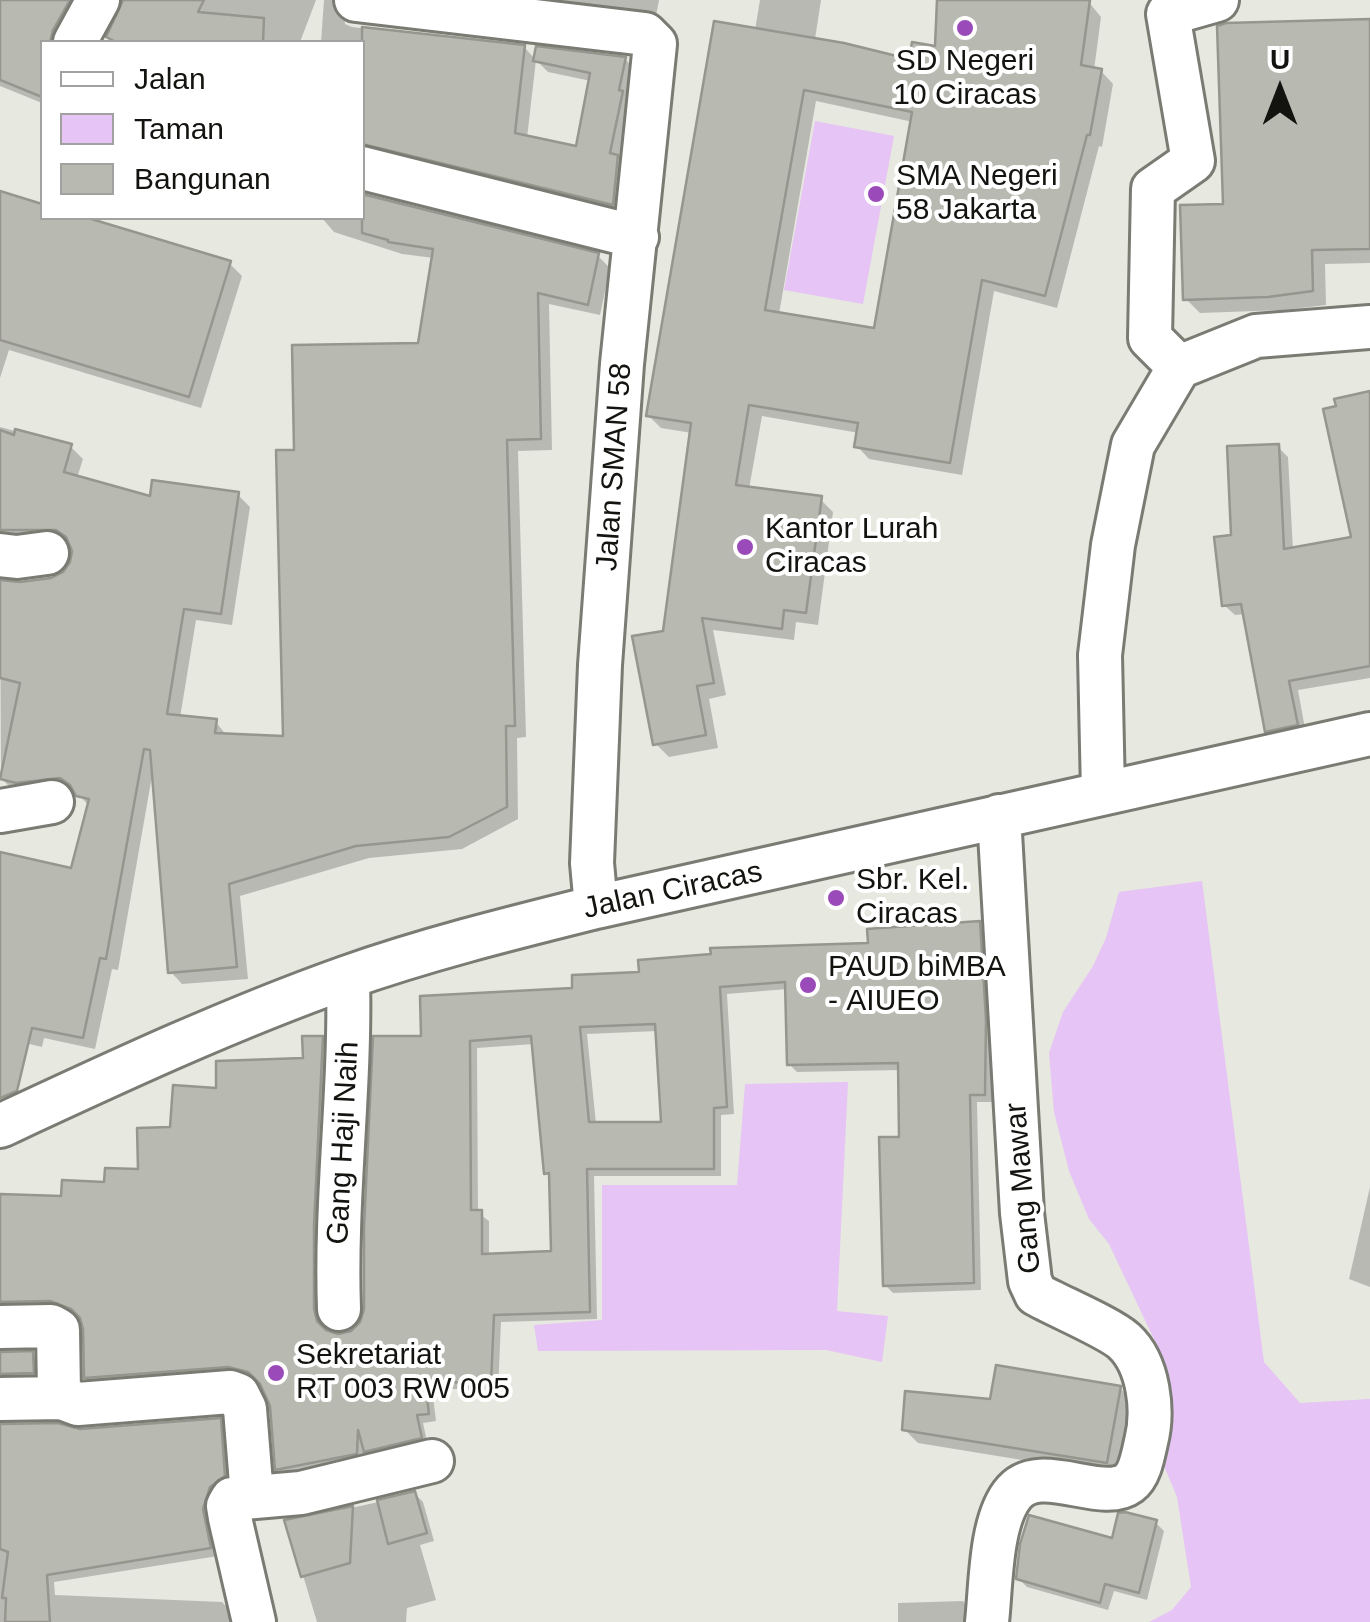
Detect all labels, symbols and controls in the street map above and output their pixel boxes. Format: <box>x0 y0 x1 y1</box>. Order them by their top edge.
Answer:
marker: SD Negeri 10 Ciracas <box>954 17 976 39</box>
legend <box>40 40 365 220</box>
north arrow <box>1230 40 1330 140</box>
place label: SD Negeri 10 Ciracas <box>893 44 1037 114</box>
text: U <box>1270 44 1290 75</box>
text: Jalan <box>134 62 206 95</box>
text: Taman <box>134 112 224 145</box>
place label: SMA Negeri 58 Jakarta <box>896 159 1058 230</box>
text: Bangunan <box>134 162 271 195</box>
marker: SMA Negeri 58 Jakarta <box>865 183 887 205</box>
street label: Jalan SMAN 58 <box>590 362 640 572</box>
place label: Kantor Lurah Ciracas <box>765 512 938 582</box>
marker: Kantor Lurah Ciracas <box>734 536 756 558</box>
street label: Jalan Ciracas <box>580 855 766 927</box>
place label: Sbr. Kel. Ciracas <box>856 863 969 934</box>
marker: Sbr. Kel. Ciracas <box>825 887 847 909</box>
place label: PAUD biMBA - AIUEO <box>828 950 1006 1020</box>
marker: PAUD biMBA - AIUEO <box>797 974 819 996</box>
street label: Gang Haji Naih <box>321 1040 367 1246</box>
street label: Gang Mawar <box>999 1101 1049 1275</box>
place label: Sekretariat RT 003 RW 005 <box>296 1338 510 1408</box>
marker: Sekretariat RT 003 RW 005 <box>265 1362 287 1384</box>

